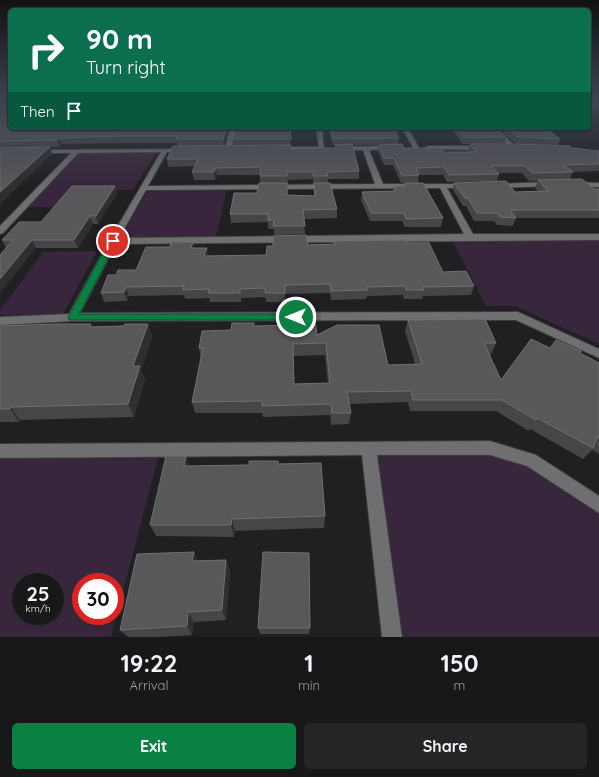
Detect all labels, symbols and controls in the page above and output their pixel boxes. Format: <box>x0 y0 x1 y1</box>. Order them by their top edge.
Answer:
text: 90 m <box>86 21 153 56</box>
icon: right <box>20 24 72 76</box>
text: Turn right <box>86 56 166 79</box>
icon: arrive <box>63 100 85 122</box>
text: Then <box>20 102 55 121</box>
pin <box>96 224 130 258</box>
icon: arrive <box>102 230 124 252</box>
position arrow <box>275 296 317 338</box>
speed limit sign: 30 <box>72 573 124 625</box>
text: 25 <box>27 581 49 606</box>
text: km/h <box>25 602 51 615</box>
text: 19:22 <box>121 648 177 678</box>
text: 1 <box>304 648 314 678</box>
text: 150 <box>441 648 478 678</box>
text: Arrival <box>129 677 168 693</box>
text: min <box>298 677 320 693</box>
text: m <box>454 677 465 693</box>
button: Exit <box>12 723 296 769</box>
button: Share <box>304 723 587 769</box>

